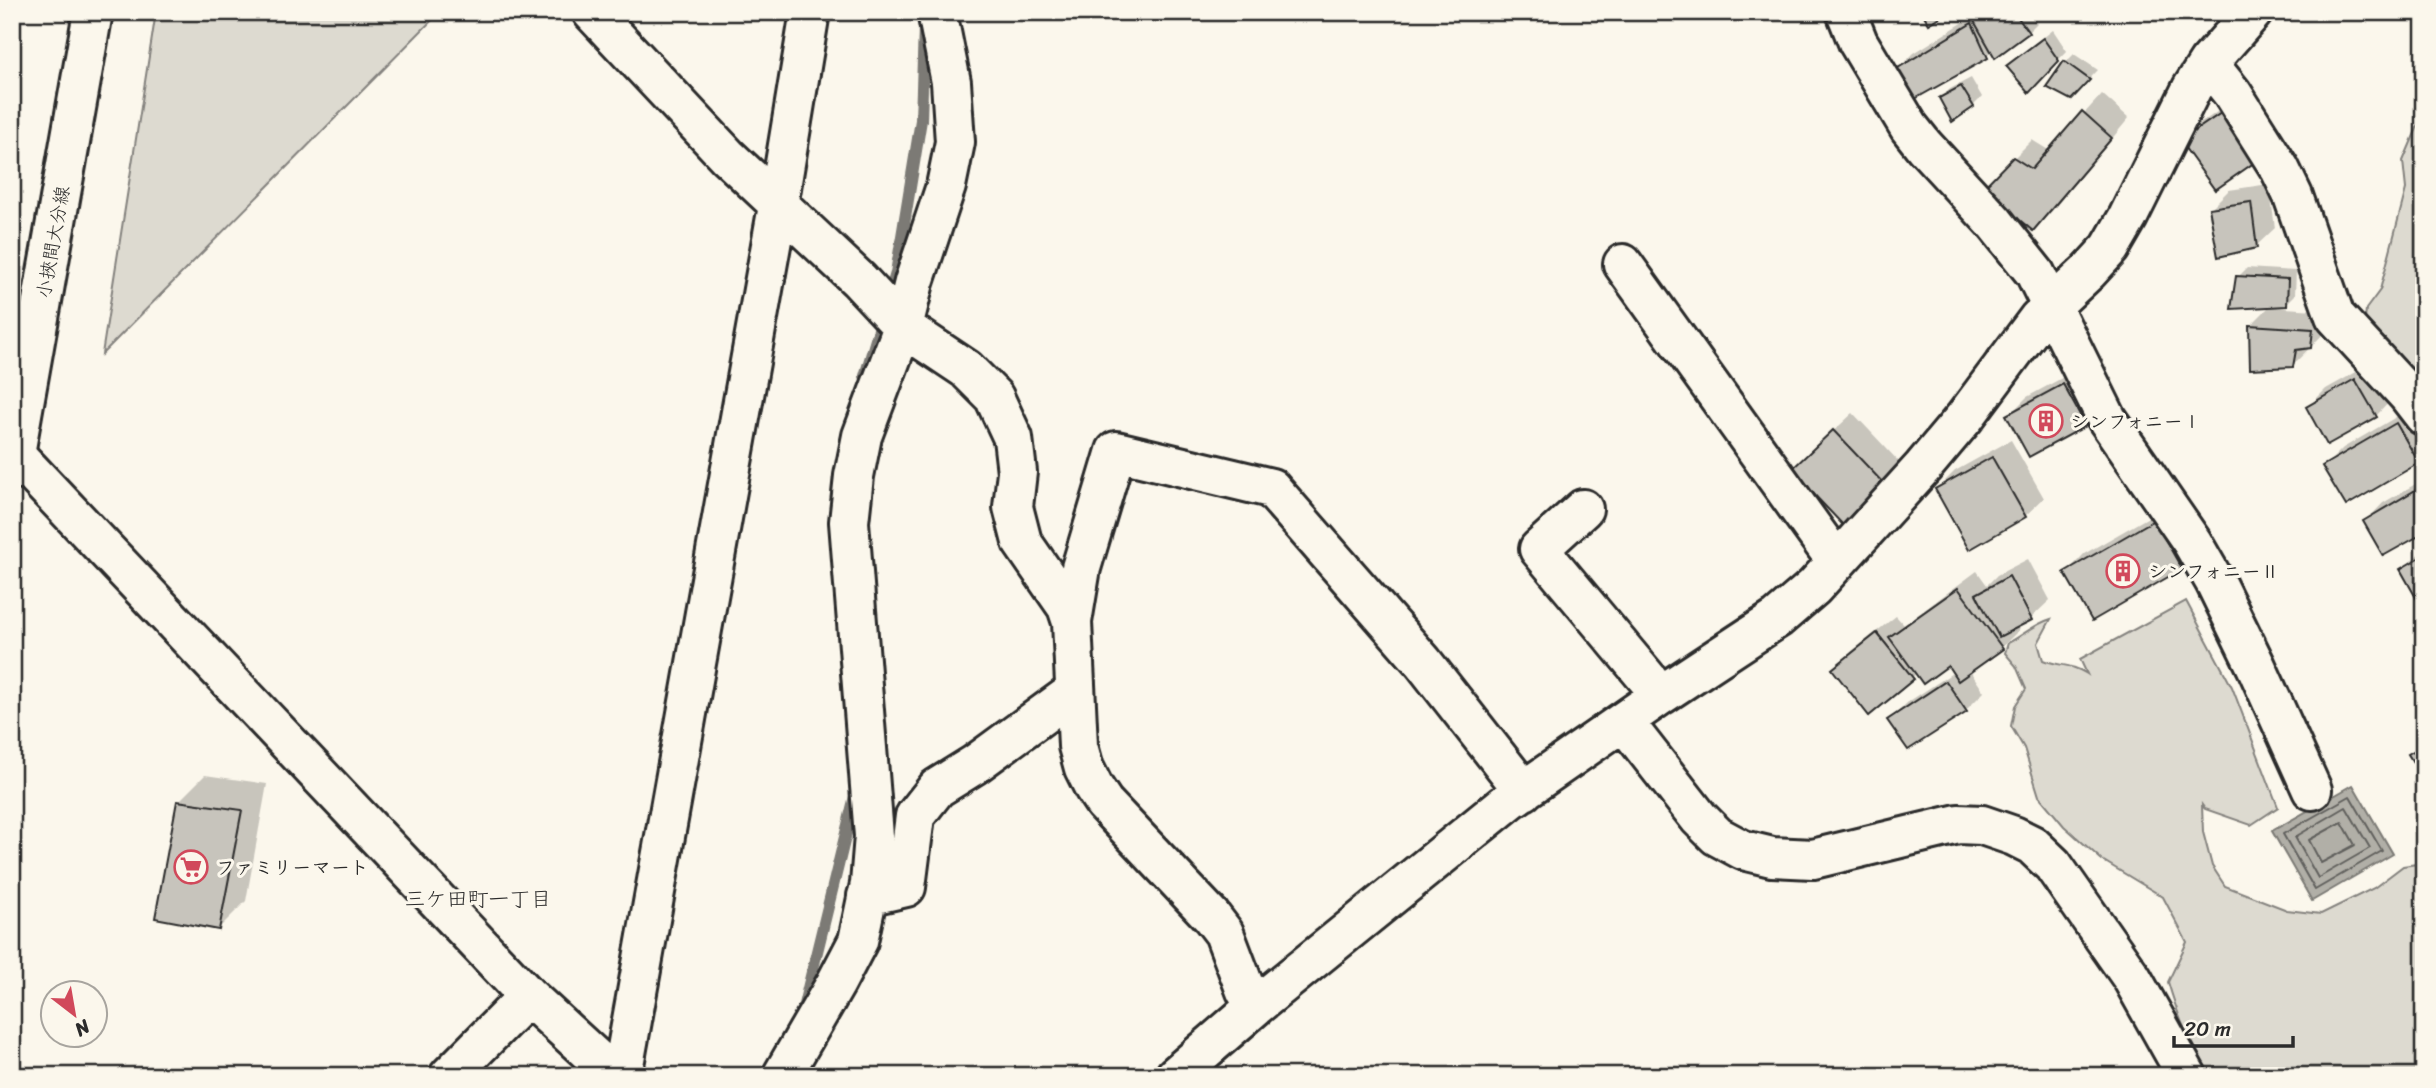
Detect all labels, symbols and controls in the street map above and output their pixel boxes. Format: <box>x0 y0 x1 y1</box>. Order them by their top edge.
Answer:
street label: 小挾間大分線 <box>27 183 79 301</box>
building icon: シンフォニーⅠ <box>2027 402 2065 440</box>
place label: シンフォニーⅠ <box>2070 405 2201 438</box>
building icon: シンフォニーⅡ <box>2104 552 2142 590</box>
place label: シンフォニーⅡ <box>2148 555 2279 588</box>
supermarket icon: ファミリーマート <box>172 848 210 886</box>
place label: ファミリーマート <box>216 851 369 884</box>
district label: 三ケ田町一丁目 <box>405 880 552 918</box>
north arrow <box>38 979 108 1050</box>
scale bar <box>2174 1004 2292 1048</box>
text: N <box>68 1010 97 1046</box>
text: 20 m <box>2184 1010 2231 1048</box>

